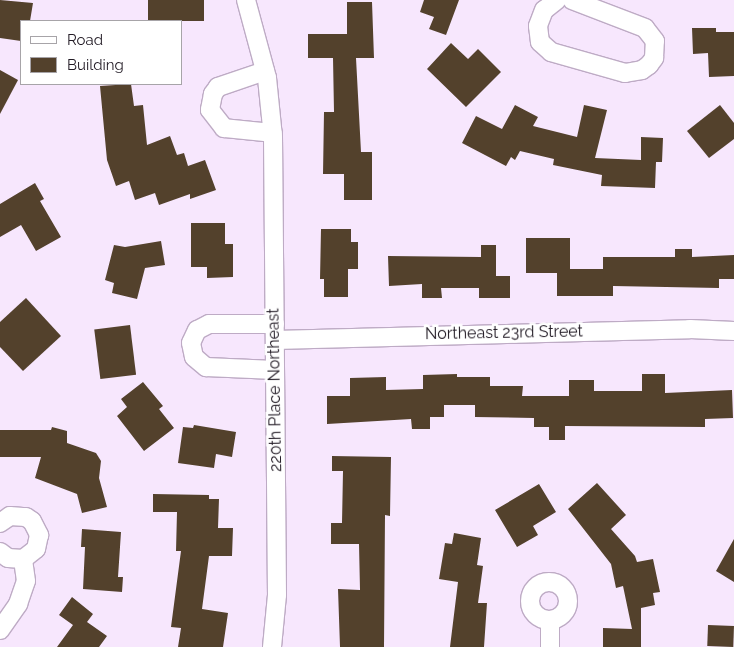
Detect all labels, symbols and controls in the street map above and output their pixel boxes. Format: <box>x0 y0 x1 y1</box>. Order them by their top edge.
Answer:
legend <box>20 20 182 85</box>
text: Road <box>67 31 103 49</box>
text: Building <box>67 56 124 74</box>
street label: 220th Place Northeast <box>264 308 286 472</box>
street label: Northeast 23rd Street <box>425 322 583 344</box>

